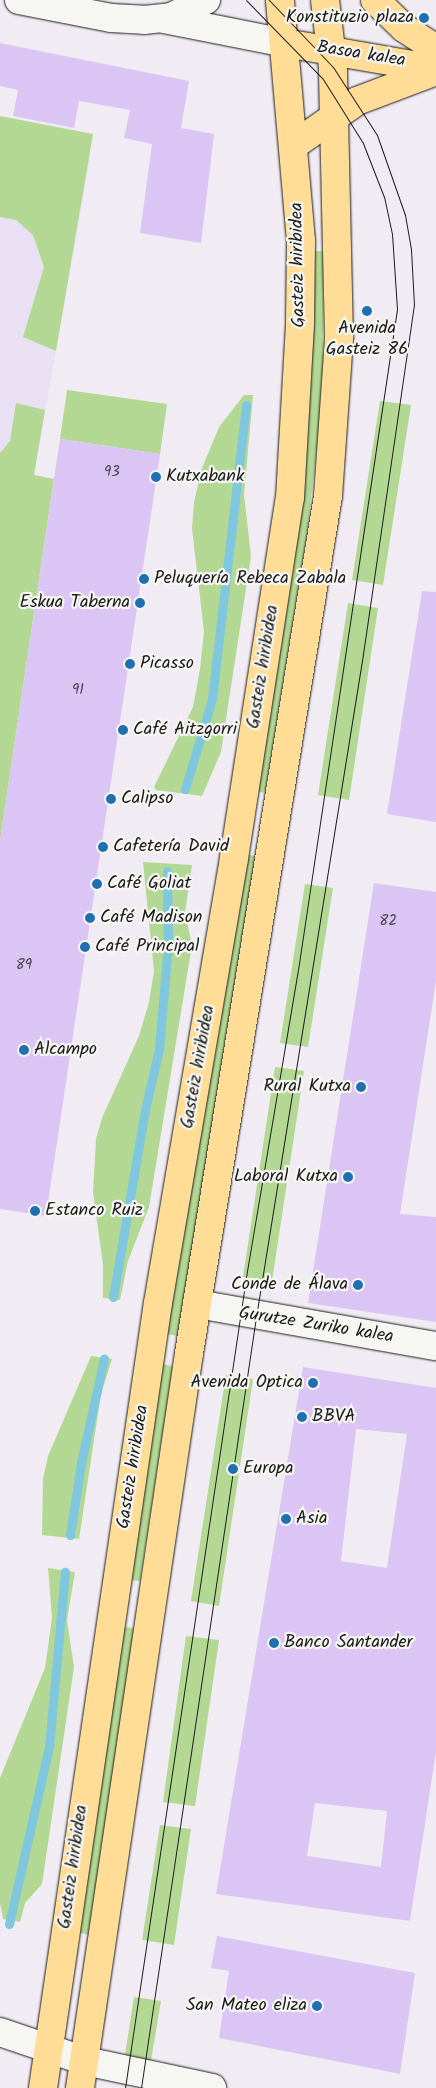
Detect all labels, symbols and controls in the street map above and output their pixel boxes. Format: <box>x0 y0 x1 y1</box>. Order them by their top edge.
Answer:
place label: Konstituzio plaza <box>286 7 414 29</box>
marker: Konstituzio plaza <box>418 12 430 24</box>
street label: Basoa kalea <box>315 37 407 73</box>
street label: Gasteiz hiribidea <box>287 202 311 328</box>
marker: Avenida Gasteiz 86 <box>361 305 373 317</box>
place label: Avenida Gasteiz 86 <box>326 319 408 362</box>
house number: 93 <box>104 464 120 482</box>
place label: Kutxabank <box>166 466 244 488</box>
marker: Kutxabank <box>150 471 162 483</box>
place label: Peluquería Rebeca Zabala <box>154 568 346 590</box>
marker: Peluquería Rebeca Zabala <box>138 573 150 585</box>
place label: Eskua Taberna <box>19 592 130 614</box>
marker: Eskua Taberna <box>134 597 146 609</box>
street label: Gasteiz hiribidea <box>244 604 284 730</box>
place label: Picasso <box>140 653 194 675</box>
marker: Picasso <box>124 658 136 670</box>
house number: 91 <box>72 682 84 700</box>
place label: Café Aitzgorri <box>133 719 237 741</box>
marker: Café Aitzgorri <box>117 724 129 736</box>
place label: Calipso <box>121 788 173 810</box>
marker: Calipso <box>105 793 117 805</box>
place label: Cafetería David <box>113 836 229 858</box>
marker: Cafetería David <box>97 841 109 853</box>
place label: Café Goliat <box>107 873 191 895</box>
marker: Café Goliat <box>91 878 103 890</box>
place label: Café Madison <box>100 907 202 929</box>
marker: Café Madison <box>84 912 96 924</box>
house number: 82 <box>379 913 397 931</box>
place label: Café Principal <box>95 936 199 958</box>
marker: Café Principal <box>79 941 91 953</box>
house number: 89 <box>16 957 32 975</box>
street label: Gasteiz hiribidea <box>178 1004 220 1130</box>
place label: Alcampo <box>34 1039 97 1061</box>
marker: Alcampo <box>18 1044 30 1056</box>
place label: Rural Kutxa <box>263 1076 351 1098</box>
marker: Rural Kutxa <box>355 1081 367 1093</box>
place label: Laboral Kutxa <box>234 1166 338 1188</box>
marker: Laboral Kutxa <box>342 1171 354 1183</box>
place label: Estanco Ruiz <box>45 1200 143 1222</box>
marker: Estanco Ruiz <box>29 1205 41 1217</box>
place label: Conde de Álava <box>231 1274 348 1296</box>
marker: Conde de Álava <box>352 1279 364 1291</box>
street label: Gurutze Zuriko kalea <box>237 1303 395 1349</box>
place label: Avenida Optica <box>191 1372 303 1394</box>
marker: Avenida Optica <box>307 1377 319 1389</box>
street label: Gasteiz hiribidea <box>114 1404 154 1530</box>
place label: BBVA <box>312 1406 355 1428</box>
marker: BBVA <box>296 1411 308 1423</box>
place label: Europa <box>243 1458 293 1480</box>
marker: Europa <box>227 1463 239 1475</box>
place label: Asia <box>296 1508 327 1530</box>
marker: Asia <box>280 1513 292 1525</box>
place label: Banco Santander <box>284 1632 413 1654</box>
marker: Banco Santander <box>268 1637 280 1649</box>
street label: Gasteiz hiribidea <box>55 1804 93 1930</box>
place label: San Mateo eliza <box>186 1995 307 2017</box>
marker: San Mateo eliza <box>311 2000 323 2012</box>

